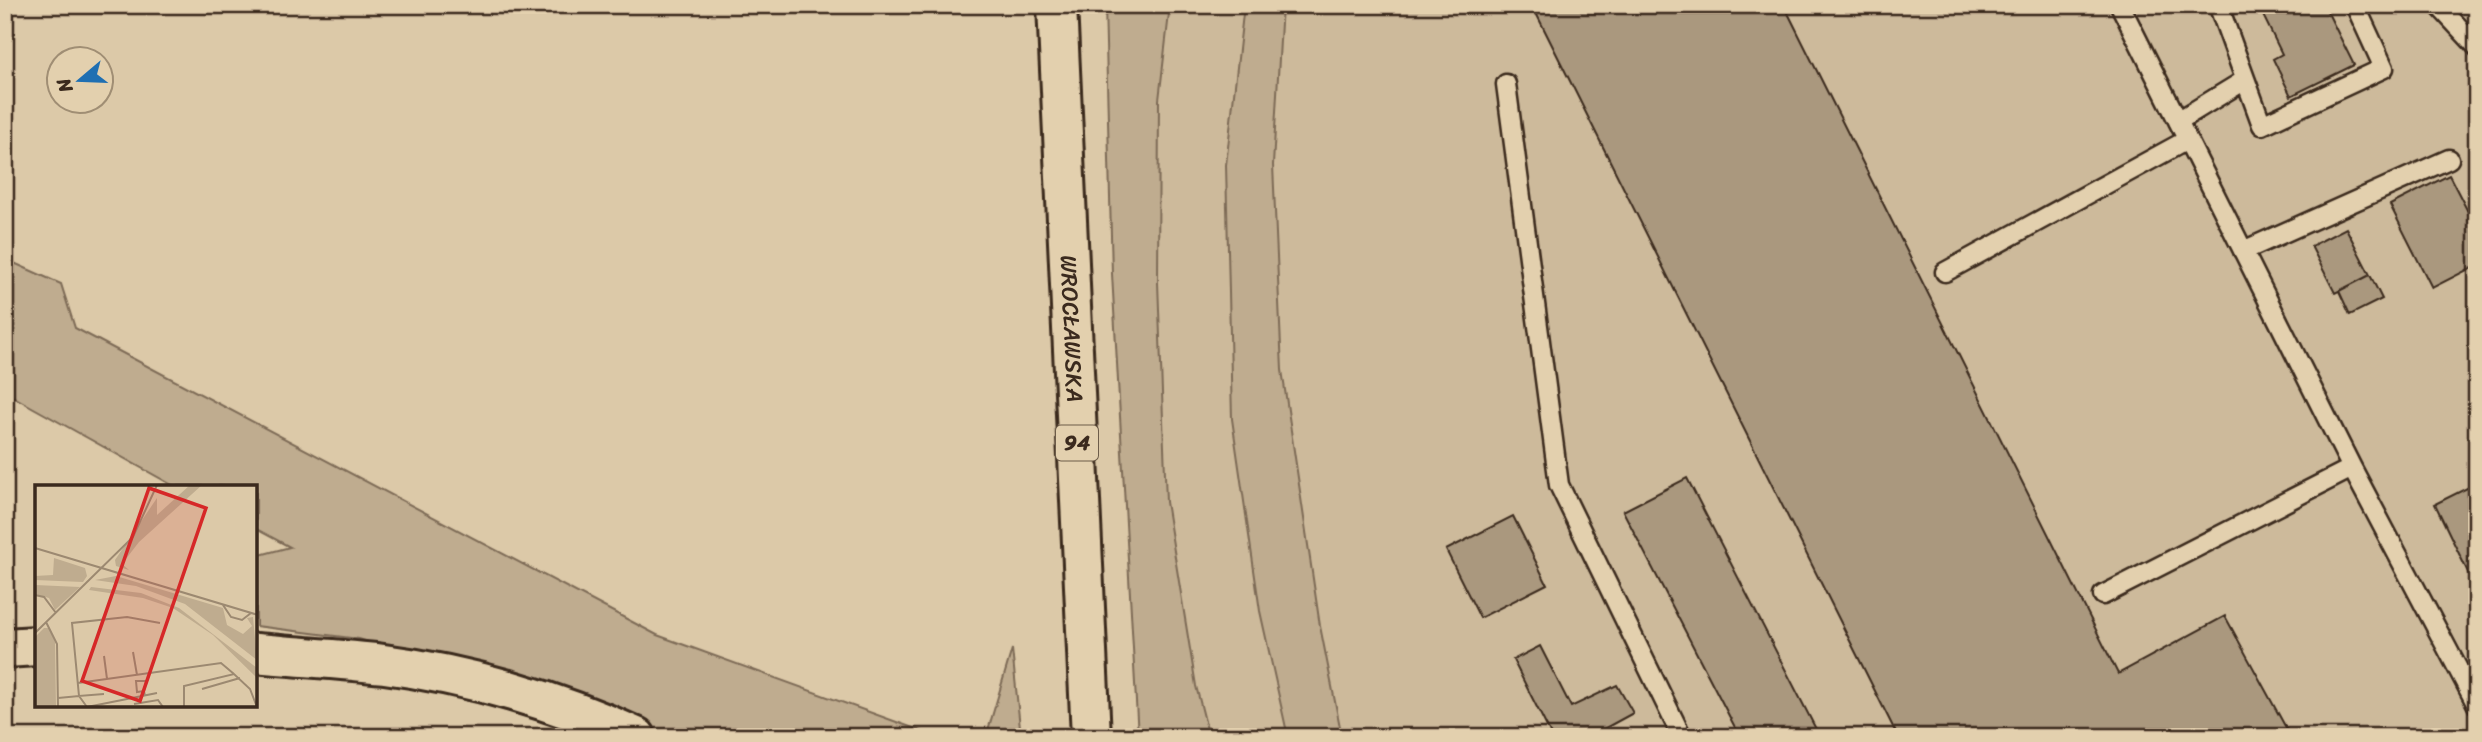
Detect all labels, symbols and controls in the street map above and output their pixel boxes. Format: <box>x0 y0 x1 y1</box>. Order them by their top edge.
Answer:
north arrow <box>46 46 116 116</box>
text: N <box>46 73 82 98</box>
street label: WROCŁAWSKA <box>1048 254 1095 403</box>
road number: 94 <box>1056 426 1098 460</box>
inset map <box>35 485 257 707</box>

